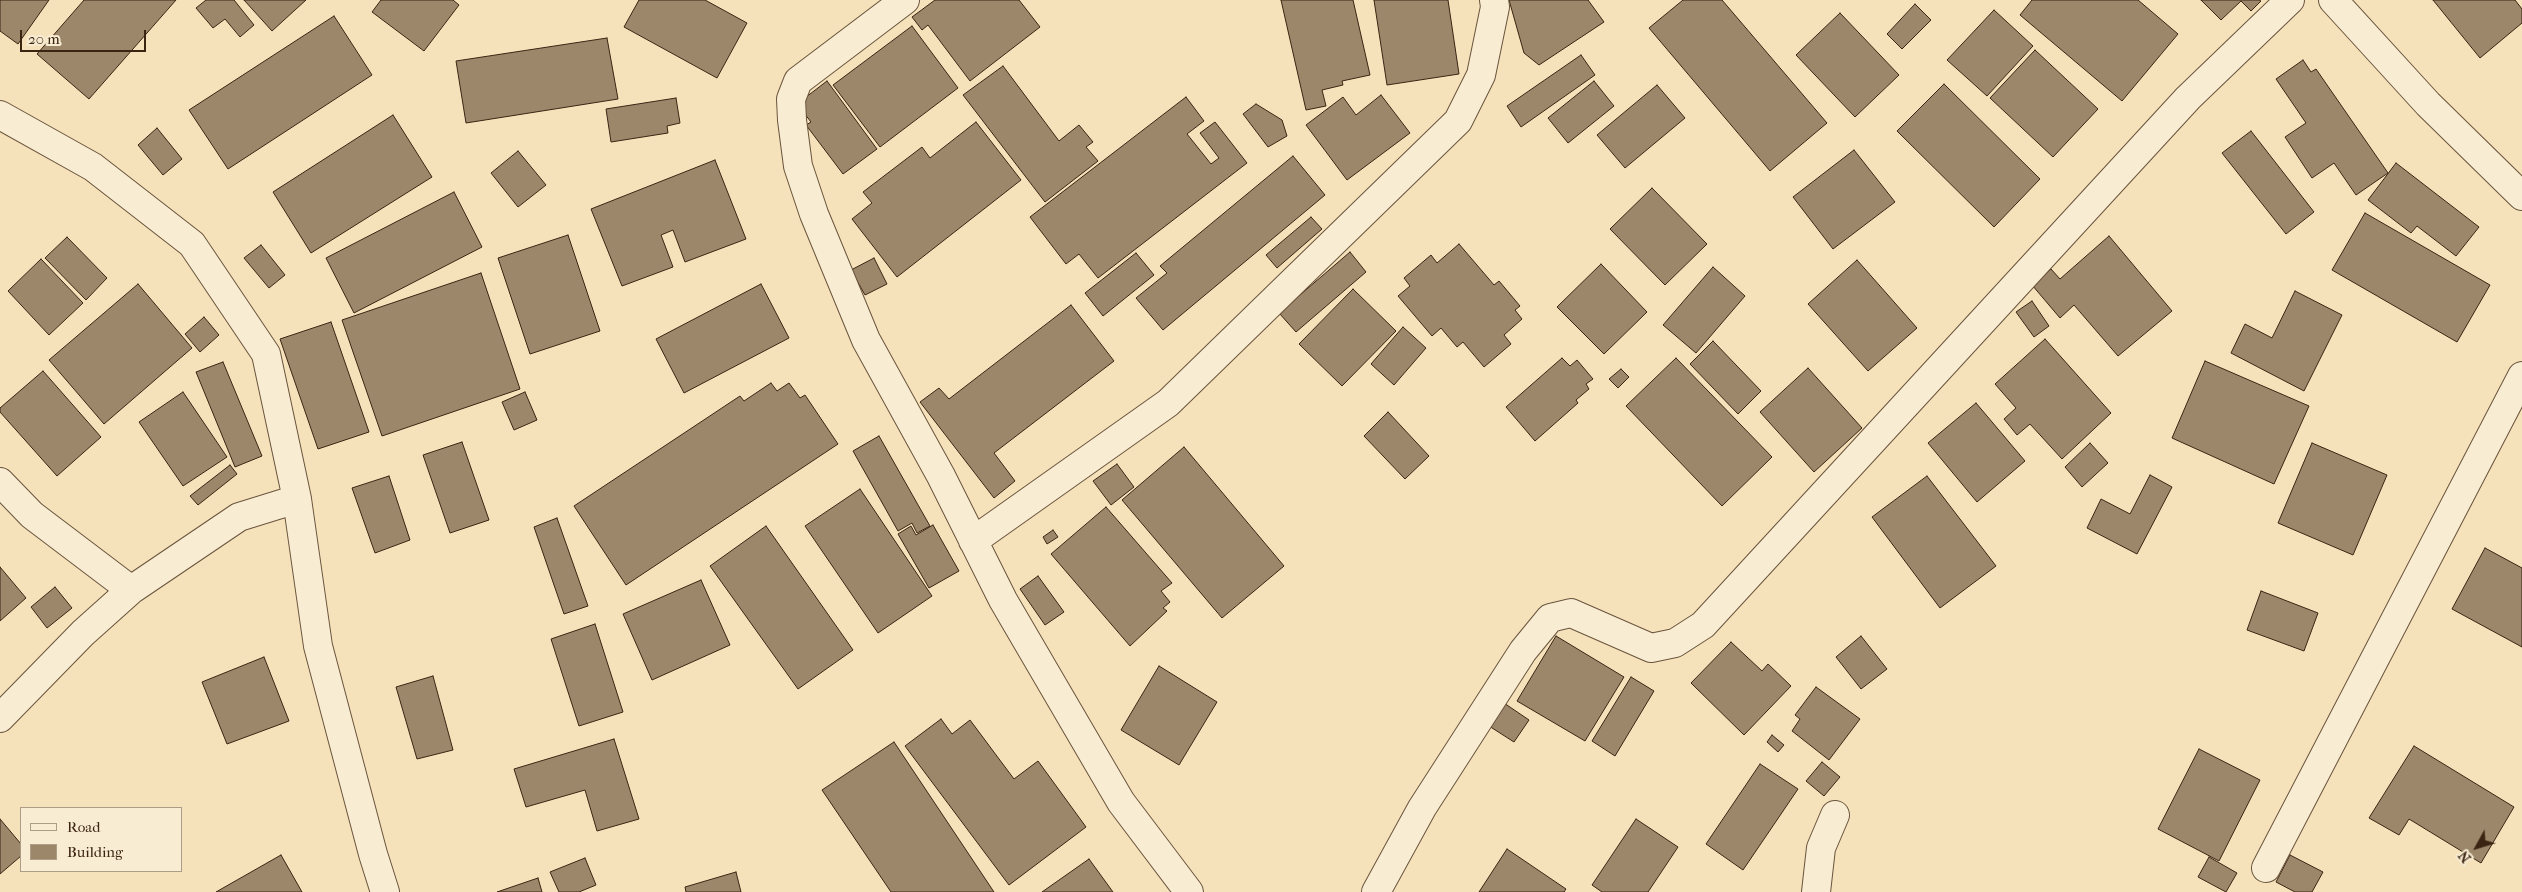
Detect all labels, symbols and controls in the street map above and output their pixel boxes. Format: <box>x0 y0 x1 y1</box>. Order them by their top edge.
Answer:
scale bar <box>22 20 149 52</box>
text: 20 m <box>28 30 60 48</box>
legend <box>20 807 182 872</box>
text: Road <box>67 818 100 836</box>
north arrow <box>2452 822 2502 872</box>
text: Building <box>67 843 123 861</box>
text: N <box>2455 847 2475 866</box>

